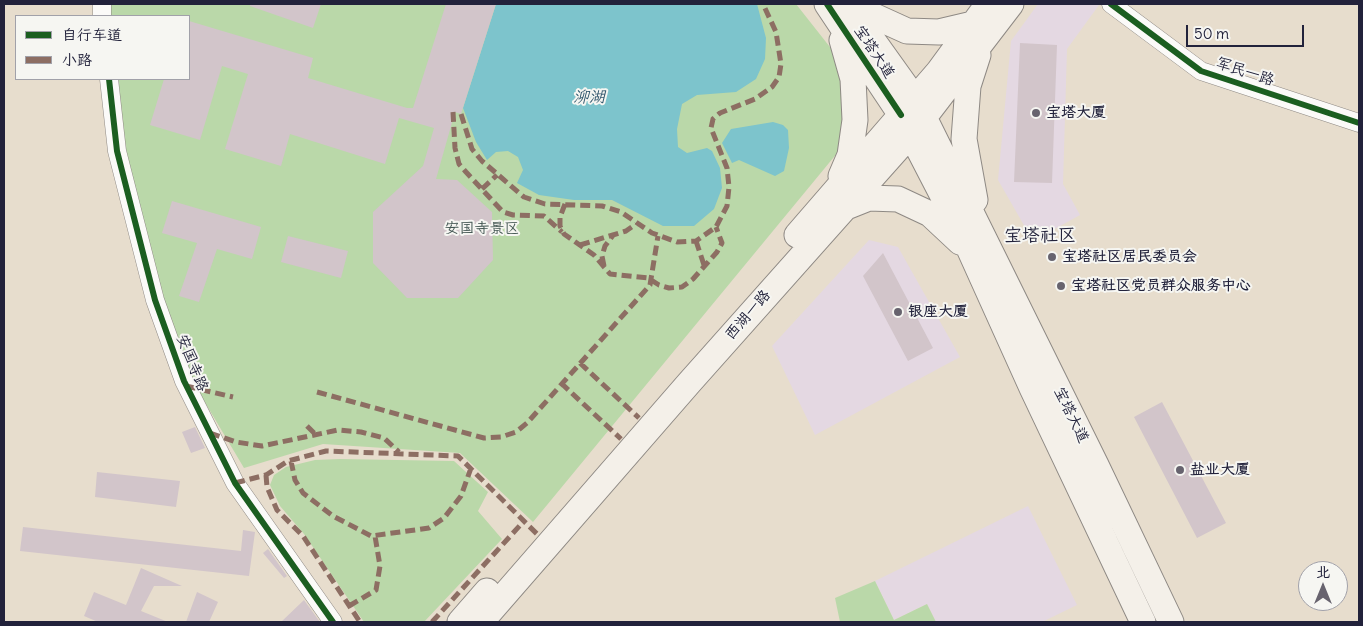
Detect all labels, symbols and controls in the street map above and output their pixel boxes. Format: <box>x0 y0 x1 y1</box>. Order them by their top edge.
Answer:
legend <box>15 15 190 80</box>
scale bar <box>1188 15 1306 47</box>
street label: 宝塔大道 <box>850 22 898 82</box>
text: 50 m <box>1194 24 1229 43</box>
text: 自行车道 <box>62 25 122 44</box>
text: 小路 <box>62 50 92 69</box>
street label: 军民一路 <box>1214 54 1276 90</box>
water label: 泖湖 <box>573 87 605 107</box>
place label: 宝塔大厦 <box>1046 104 1106 122</box>
marker: 宝塔大厦 <box>1030 107 1042 119</box>
park label: 安国寺景区 <box>445 220 519 238</box>
district label: 宝塔社区 <box>1004 225 1076 247</box>
place label: 宝塔社区居民委员会 <box>1062 248 1197 266</box>
marker: 宝塔社区居民委员会 <box>1046 251 1058 263</box>
place label: 宝塔社区党员群众服务中心 <box>1071 277 1251 295</box>
marker: 宝塔社区党员群众服务中心 <box>1055 280 1067 292</box>
street label: 西湖一路 <box>722 286 774 344</box>
place label: 银座大厦 <box>908 303 968 321</box>
marker: 银座大厦 <box>892 306 904 318</box>
street label: 安国寺路 <box>172 332 212 394</box>
street label: 宝塔大道 <box>1050 384 1092 446</box>
place label: 盐业大厦 <box>1190 461 1250 479</box>
marker: 盐业大厦 <box>1174 464 1186 476</box>
north arrow <box>1298 561 1348 611</box>
text: 北 <box>1316 563 1330 581</box>

